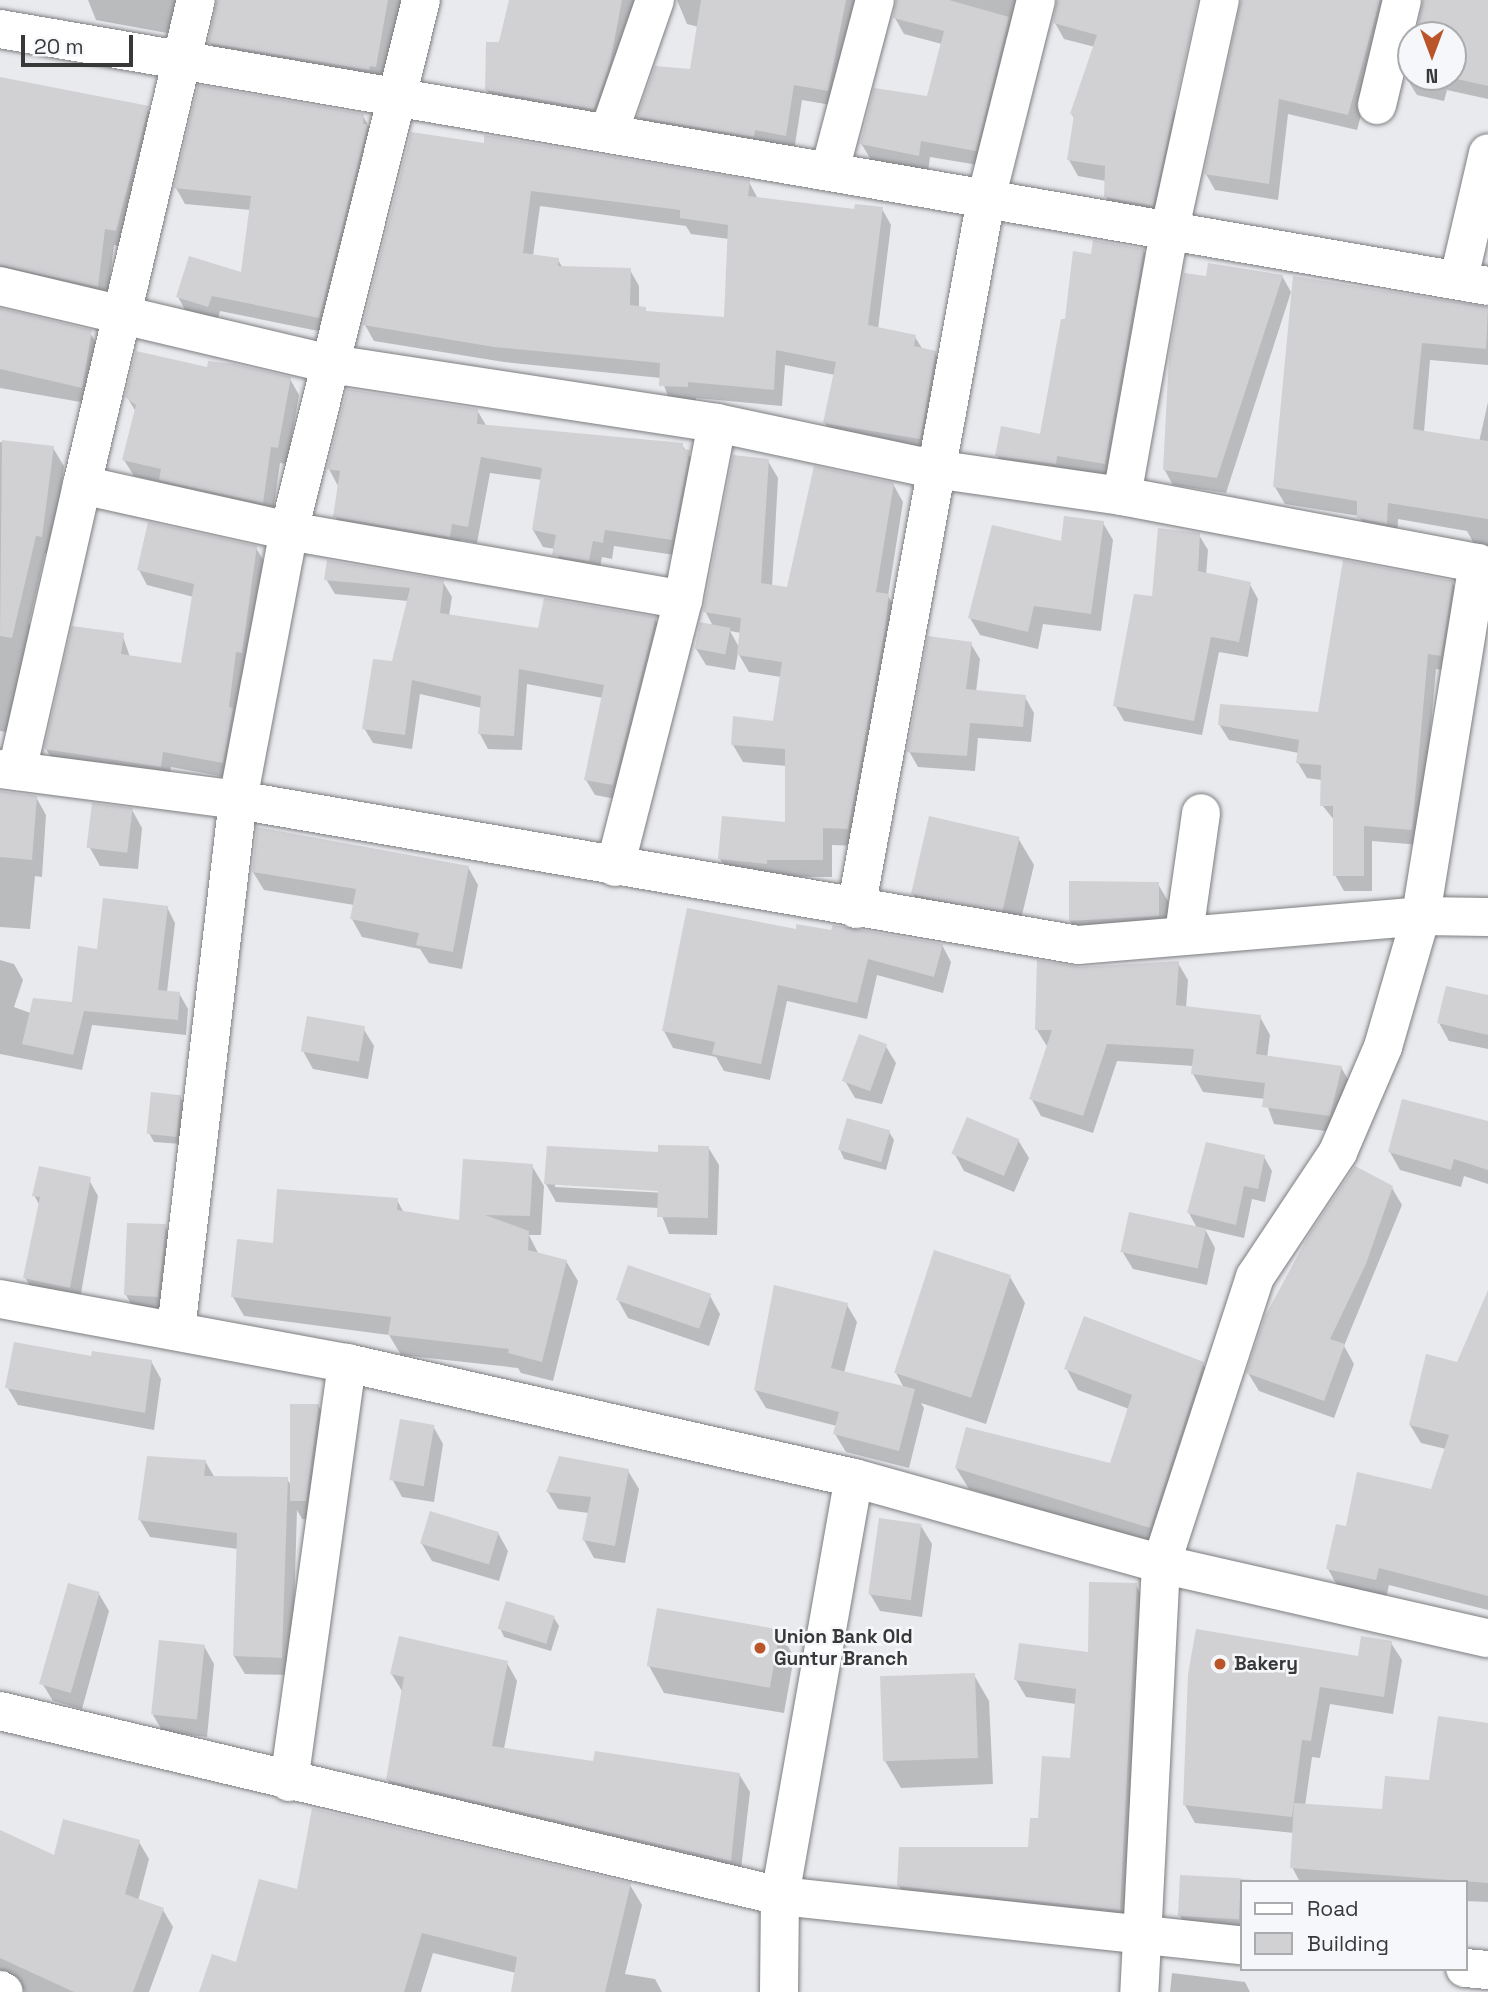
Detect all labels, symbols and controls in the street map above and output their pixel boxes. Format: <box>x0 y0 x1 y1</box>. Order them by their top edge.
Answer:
scale bar <box>24 21 136 65</box>
north arrow <box>1397 21 1467 91</box>
text: 20 m <box>34 33 84 60</box>
text: N <box>1426 63 1438 88</box>
place label: Union Bank Old Guntur Branch <box>774 1626 913 1670</box>
marker: Union Bank Old Guntur Branch <box>752 1640 768 1656</box>
place label: Bakery <box>1234 1653 1298 1675</box>
marker: Bakery <box>1212 1656 1228 1672</box>
legend <box>1240 1880 1467 1971</box>
text: Road <box>1307 1895 1359 1922</box>
text: Building <box>1307 1930 1389 1957</box>

